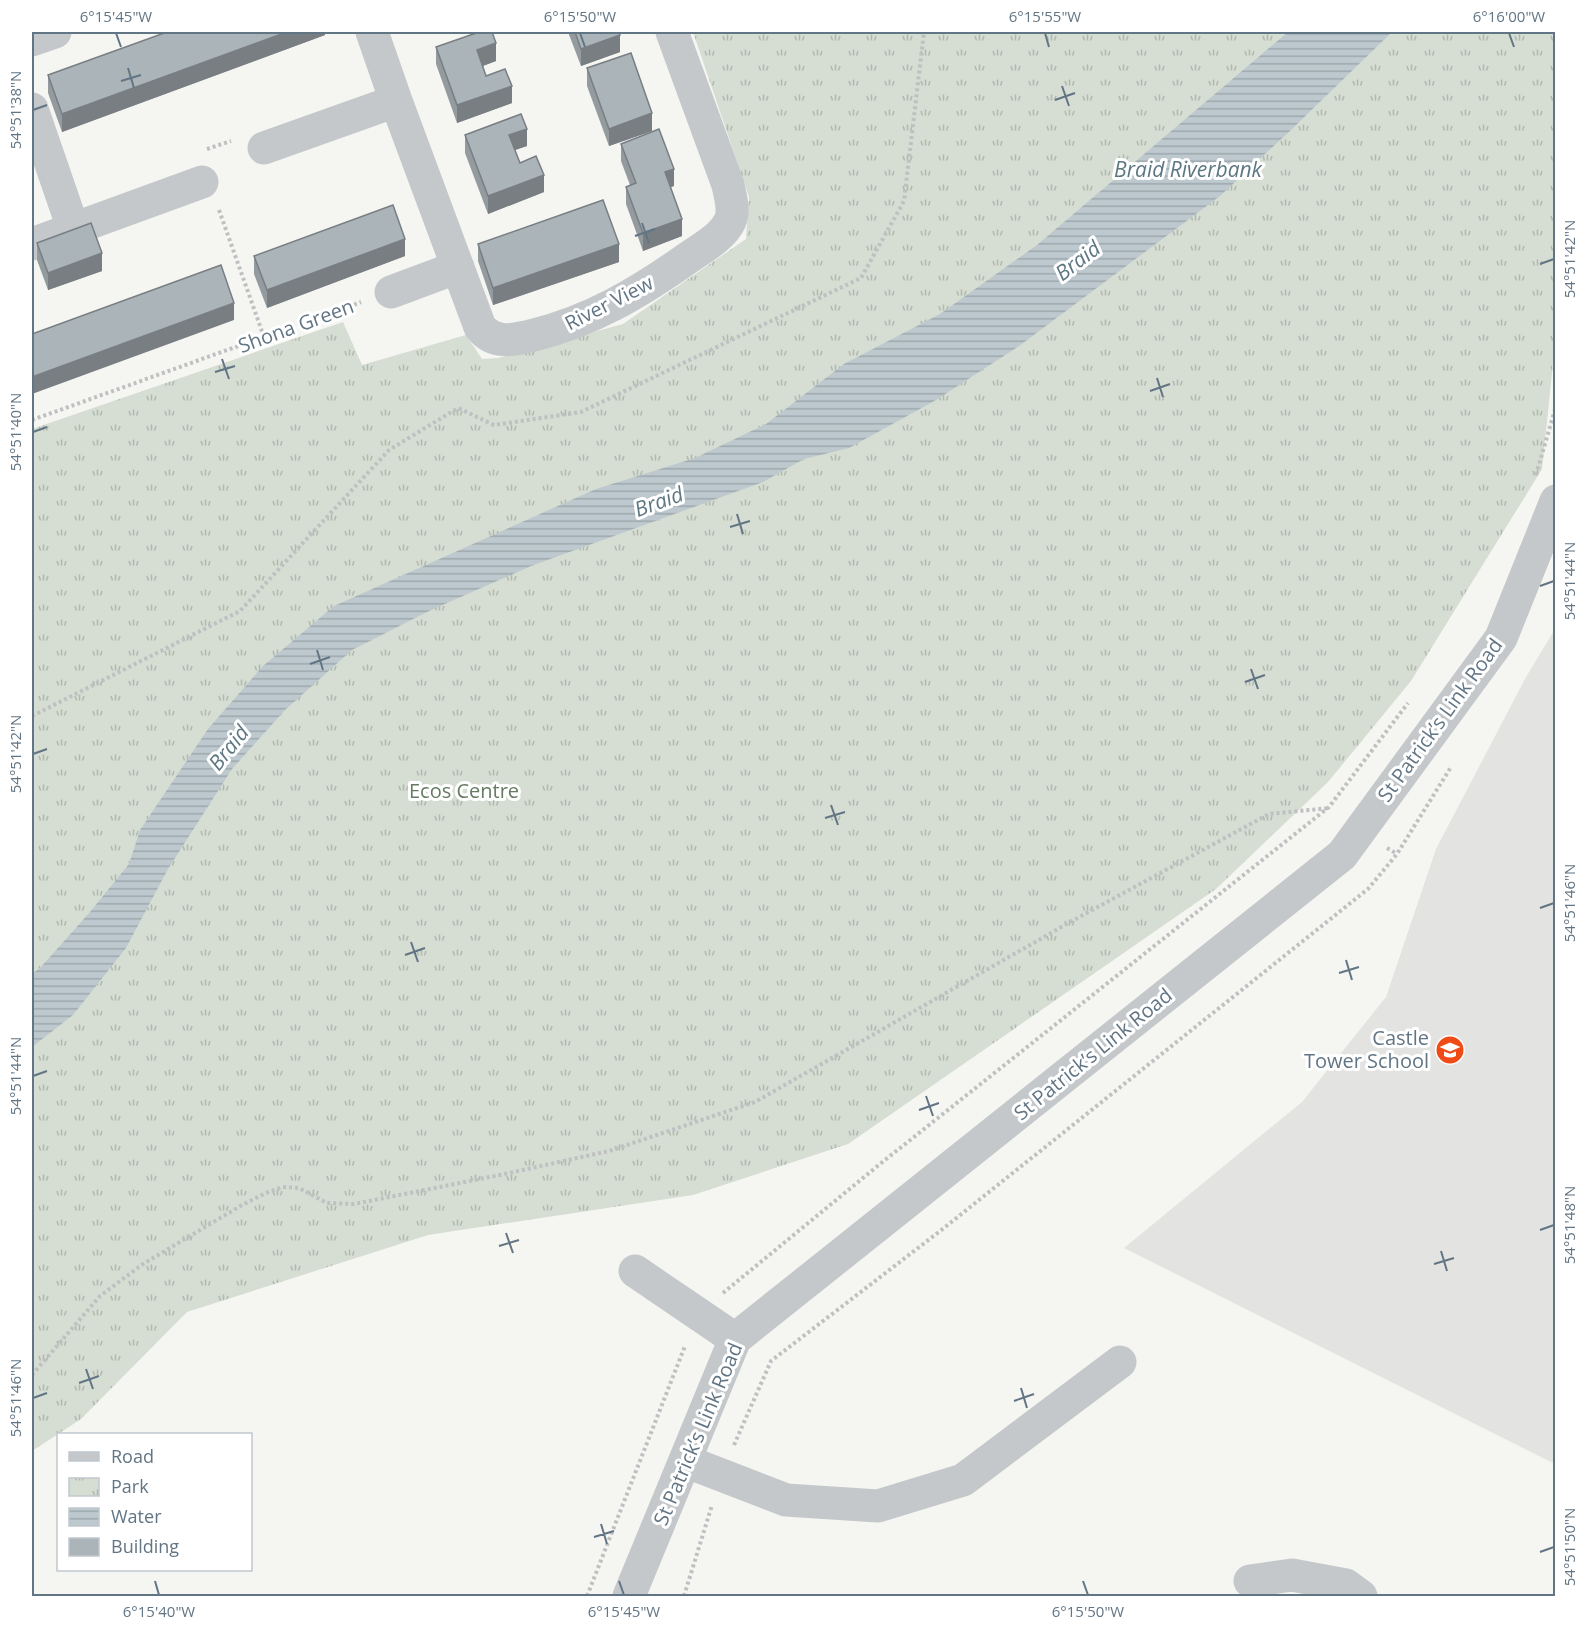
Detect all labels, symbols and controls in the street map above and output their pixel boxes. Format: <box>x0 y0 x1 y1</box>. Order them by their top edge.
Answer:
text: 6°15'45"W <box>80 6 152 26</box>
text: 6°15'50"W <box>544 6 616 26</box>
text: 6°15'55"W <box>1009 6 1081 26</box>
text: 6°16'00"W <box>1473 6 1545 26</box>
text: 54°51'38"N <box>5 71 25 149</box>
water label: Braid Riverbank <box>1114 155 1263 183</box>
text: 54°51'42"N <box>1559 220 1579 298</box>
water label: Braid <box>1049 233 1107 286</box>
street label: River View <box>560 269 658 336</box>
street label: Shona Green <box>234 292 357 359</box>
text: 54°51'40"N <box>5 393 25 471</box>
water label: Braid <box>630 479 688 523</box>
text: 54°51'44"N <box>1559 542 1579 620</box>
street label: St Patrick’s Link Road <box>1371 632 1508 807</box>
text: 54°51'42"N <box>5 715 25 793</box>
water label: Braid <box>202 718 255 776</box>
park label: Ecos Centre <box>409 777 519 804</box>
text: 54°51'46"N <box>1559 864 1579 942</box>
street label: St Patrick’s Link Road <box>1008 981 1177 1126</box>
place label: Castle Tower School <box>1304 1024 1429 1074</box>
school or university icon: Castle Tower School <box>1434 1034 1466 1066</box>
text: 54°51'44"N <box>5 1037 25 1115</box>
text: 54°51'48"N <box>1559 1186 1579 1264</box>
street label: St Patrick’s Link Road <box>647 1338 748 1529</box>
text: 54°51'46"N <box>5 1359 25 1437</box>
legend <box>57 1433 252 1571</box>
text: Road <box>111 1444 154 1468</box>
text: Park <box>111 1474 149 1498</box>
text: Water <box>111 1504 162 1528</box>
text: 54°51'50"N <box>1559 1508 1579 1586</box>
text: Building <box>111 1534 179 1558</box>
text: 6°15'40"W <box>123 1601 195 1621</box>
text: 6°15'45"W <box>588 1601 660 1621</box>
text: 6°15'50"W <box>1052 1601 1124 1621</box>

